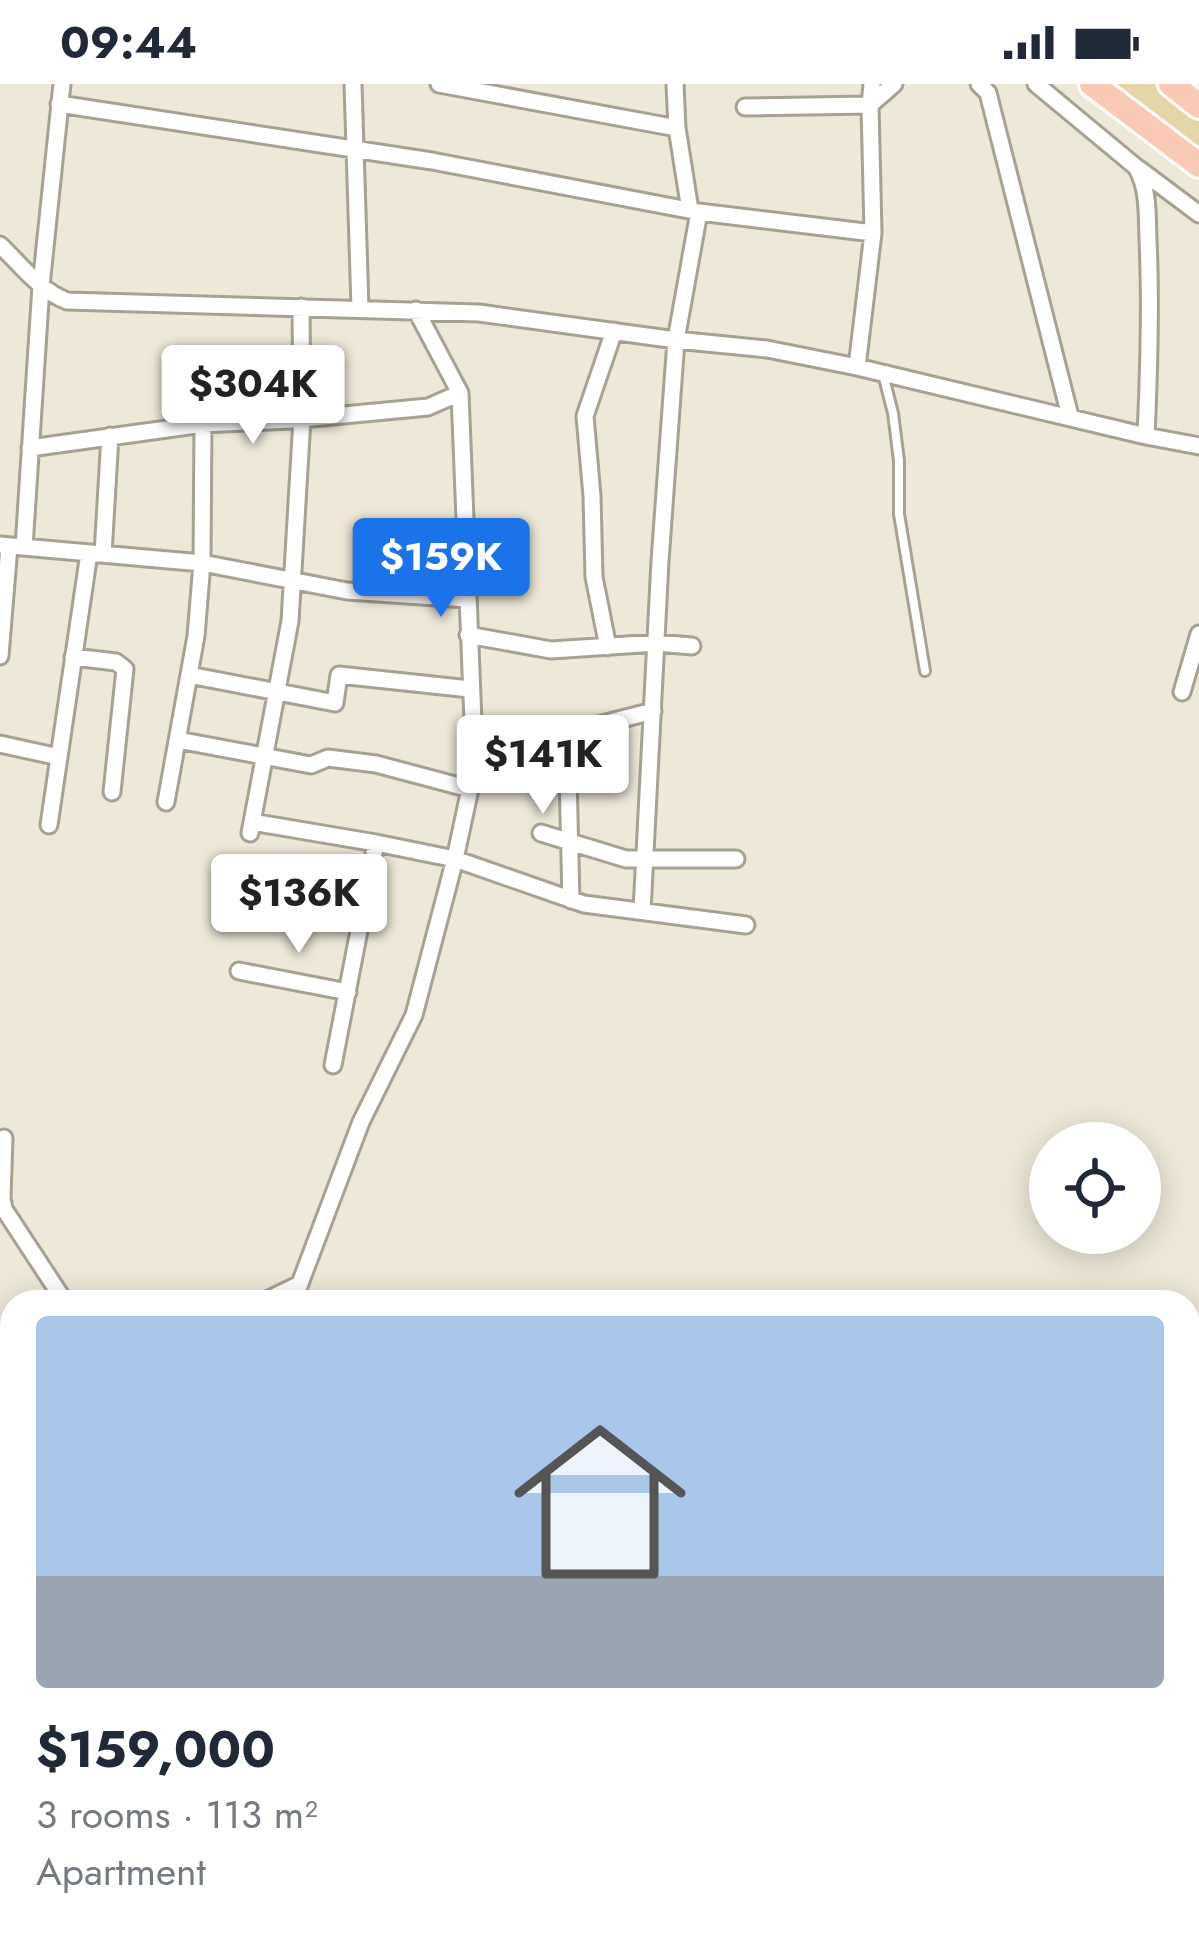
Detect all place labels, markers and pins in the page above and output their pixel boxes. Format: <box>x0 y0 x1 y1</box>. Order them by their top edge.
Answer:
pin: $304K <box>169 345 337 447</box>
pin: $159K <box>357 518 525 620</box>
pin: $141K <box>459 715 627 817</box>
pin: $136K <box>215 854 383 956</box>

